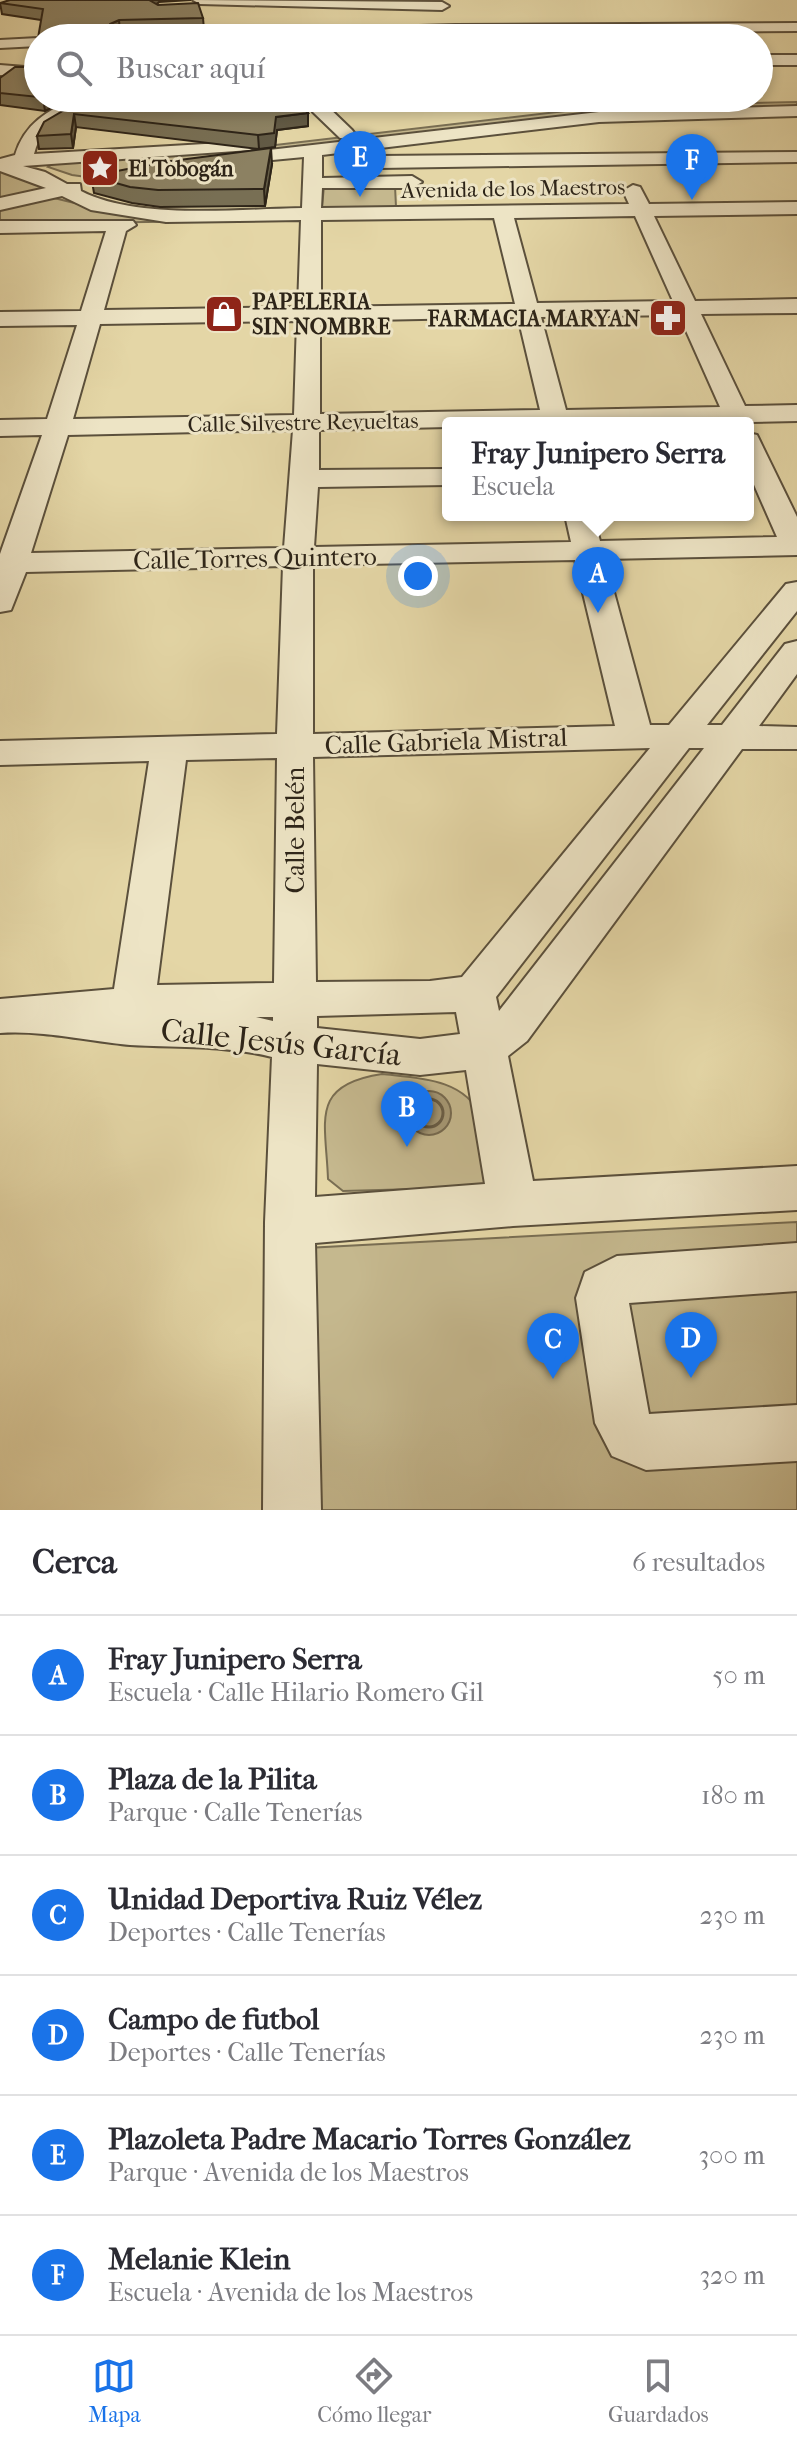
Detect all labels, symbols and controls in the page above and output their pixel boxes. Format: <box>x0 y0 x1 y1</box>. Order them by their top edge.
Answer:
search box <box>24 24 773 112</box>
icon: search <box>52 46 96 90</box>
text: Buscar aquí <box>116 51 265 86</box>
pin: E <box>334 131 386 197</box>
pin: F <box>666 134 718 200</box>
place icon: El Tobogán <box>79 147 121 189</box>
place label: El Tobogán <box>128 156 234 182</box>
street label: Avenida de los Maestros <box>400 174 625 204</box>
place label: PAPELERIA SIN NOMBRE <box>252 289 391 340</box>
shop icon: PAPELERIA SIN NOMBRE <box>203 293 245 335</box>
pharmacy icon: FARMACIA MARYAN <box>647 297 689 339</box>
place label: FARMACIA MARYAN <box>427 306 640 332</box>
street label: Calle Silvestre Revueltas <box>187 408 419 438</box>
popup <box>442 417 754 521</box>
text: Fray Junipero Serra <box>471 436 725 471</box>
text: Escuela <box>471 471 555 502</box>
street label: Calle Torres Quintero <box>133 541 377 576</box>
pin: A <box>572 547 624 613</box>
your location <box>398 556 438 596</box>
street label: Calle Gabriela Mistral <box>324 722 568 761</box>
street label: Calle Belén <box>280 767 311 893</box>
street label: Calle Jesús García <box>159 1011 404 1074</box>
pin: B <box>381 1081 433 1147</box>
pin: D <box>665 1312 717 1378</box>
pin: C <box>527 1313 579 1379</box>
text: Cerca <box>32 1542 117 1582</box>
text: 6 resultados <box>632 1547 765 1578</box>
text: Fray Junipero Serra <box>108 1642 362 1677</box>
text: A <box>50 1660 66 1691</box>
text: 50 m <box>712 1660 765 1691</box>
text: Escuela · Calle Hilario Romero Gil <box>108 1677 484 1708</box>
text: Plaza de la Pilita <box>108 1762 317 1797</box>
text: B <box>50 1780 66 1811</box>
text: 180 m <box>701 1780 765 1811</box>
text: Parque · Calle Tenerías <box>108 1797 362 1828</box>
text: Unidad Deportiva Ruiz Vélez <box>108 1882 482 1917</box>
text: C <box>49 1900 67 1931</box>
text: 230 m <box>699 1900 765 1931</box>
text: Deportes · Calle Tenerías <box>108 1917 386 1948</box>
text: Campo de futbol <box>108 2002 319 2037</box>
text: D <box>48 2020 68 2051</box>
text: 230 m <box>699 2020 765 2051</box>
text: Deportes · Calle Tenerías <box>108 2037 386 2068</box>
text: Plazoleta Padre Macario Torres González <box>108 2122 631 2157</box>
text: E <box>50 2140 66 2171</box>
text: 300 m <box>698 2140 765 2171</box>
text: Parque · Avenida de los Maestros <box>108 2157 469 2188</box>
text: Melanie Klein <box>108 2242 290 2277</box>
text: F <box>51 2260 65 2291</box>
text: 320 m <box>699 2260 765 2291</box>
text: Escuela · Avenida de los Maestros <box>108 2277 473 2308</box>
tab: Mapa <box>88 2354 141 2428</box>
tab: Cómo llegar <box>317 2354 431 2428</box>
tab: Guardados <box>608 2354 709 2428</box>

